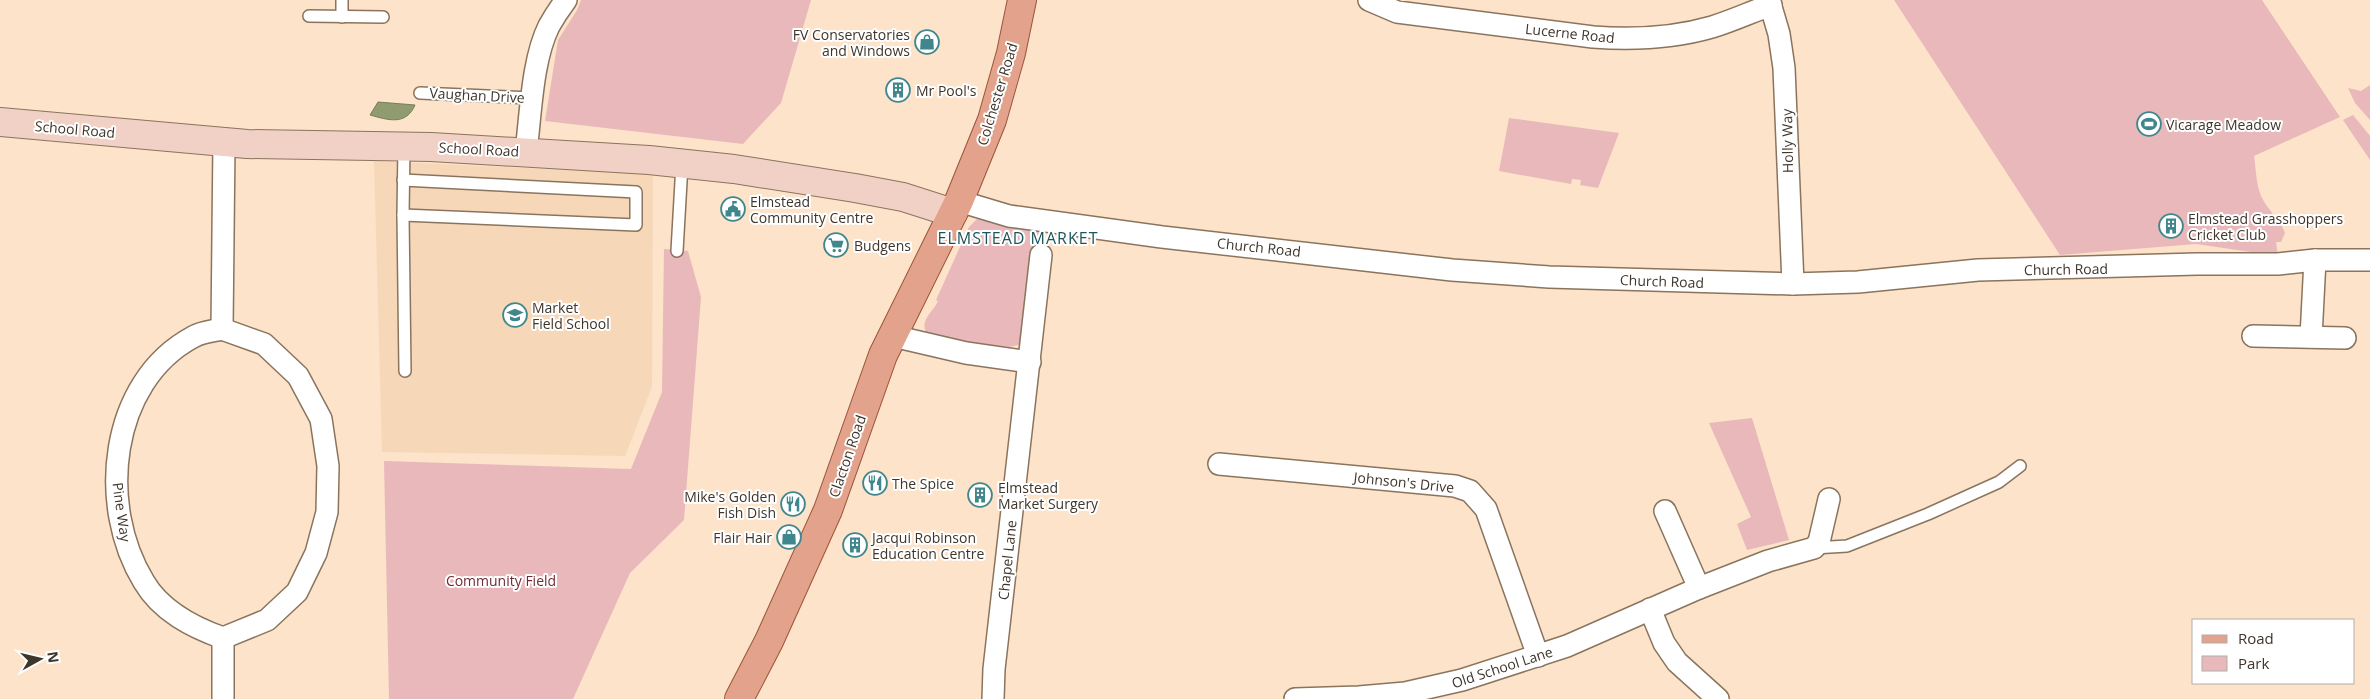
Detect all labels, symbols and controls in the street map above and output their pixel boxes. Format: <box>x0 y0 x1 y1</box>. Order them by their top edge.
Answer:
street label: Lucerne Road <box>1524 19 1616 47</box>
place label: FV Conservatories and Windows <box>793 25 910 60</box>
shop icon: FV Conservatories and Windows <box>914 29 940 55</box>
street label: Colchester Road <box>972 40 1022 148</box>
building icon: Mr Pool's <box>885 77 911 103</box>
place label: Mr Pool's <box>916 81 977 100</box>
street label: Vaughan Drive <box>429 83 525 107</box>
street label: Holly Way <box>1777 108 1797 173</box>
sports icon: Vicarage Meadow <box>2136 111 2162 137</box>
place label: Vicarage Meadow <box>2166 115 2281 134</box>
street label: School Road <box>34 116 116 142</box>
street label: School Road <box>438 137 520 161</box>
place label: Elmstead Community Centre <box>750 192 873 227</box>
public building icon: Elmstead Community Centre <box>720 196 746 222</box>
place label: Elmstead Grasshoppers Cricket Club <box>2188 209 2344 244</box>
building icon: Elmstead Grasshoppers Cricket Club <box>2158 213 2184 239</box>
district label: ELMSTEAD MARKET <box>938 227 1098 249</box>
supermarket icon: Budgens <box>823 232 849 258</box>
street label: Church Road <box>1216 233 1302 261</box>
place label: Budgens <box>854 236 911 255</box>
street label: Church Road <box>2024 259 2108 279</box>
street label: Church Road <box>1620 270 1704 292</box>
place label: Market Field School <box>532 298 610 333</box>
school or university icon: Market Field School <box>502 302 528 328</box>
street label: Clacton Road <box>824 412 870 500</box>
street label: Johnson's Drive <box>1351 467 1455 497</box>
restaurant icon: The Spice <box>862 470 888 496</box>
place label: The Spice <box>892 474 954 493</box>
place label: Elmstead Market Surgery <box>998 478 1099 513</box>
street label: Pine Way <box>108 481 136 544</box>
building icon: Elmstead Market Surgery <box>967 482 993 508</box>
place label: Mike's Golden Fish Dish <box>684 487 776 522</box>
restaurant icon: Mike's Golden Fish Dish <box>780 491 806 517</box>
street label: Chapel Lane <box>993 519 1021 601</box>
shop icon: Flair Hair <box>776 524 802 550</box>
place label: Flair Hair <box>713 528 772 547</box>
place label: Jacqui Robinson Education Centre <box>870 528 985 563</box>
building icon: Jacqui Robinson Education Centre <box>842 532 868 558</box>
park label: Community Field <box>446 571 556 590</box>
legend <box>2192 619 2355 684</box>
text: Road <box>2238 628 2274 648</box>
north arrow <box>15 634 65 684</box>
street label: Old School Lane <box>1449 642 1555 692</box>
text: N <box>43 650 64 664</box>
text: Park <box>2238 653 2269 673</box>

